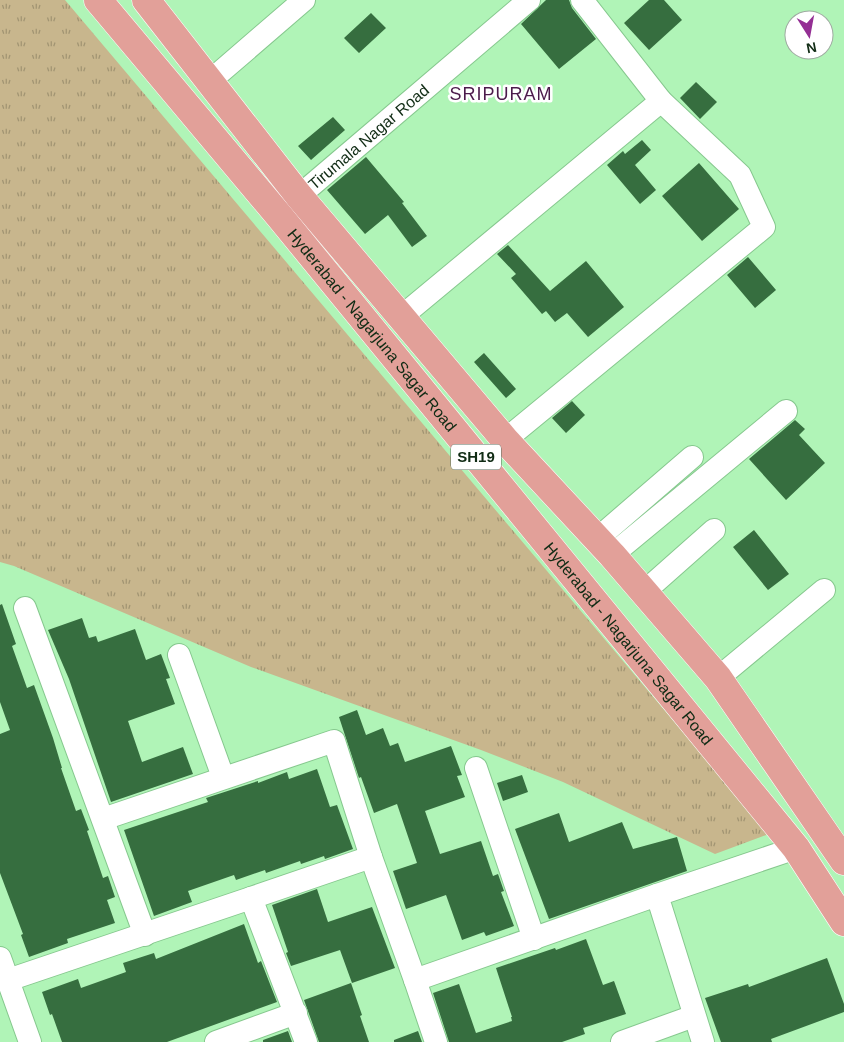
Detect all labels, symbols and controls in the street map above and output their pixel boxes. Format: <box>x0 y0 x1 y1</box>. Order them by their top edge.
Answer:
north arrow <box>784 10 834 60</box>
text: N <box>805 39 818 57</box>
street label: Tirumala Nagar Road <box>305 81 432 193</box>
district label: SRIPURAM <box>449 84 553 104</box>
street label: Hyderabad - Nagarjuna Sagar Road <box>284 226 460 435</box>
road number: SH19 <box>451 444 501 470</box>
street label: Hyderabad - Nagarjuna Sagar Road <box>541 539 716 748</box>

